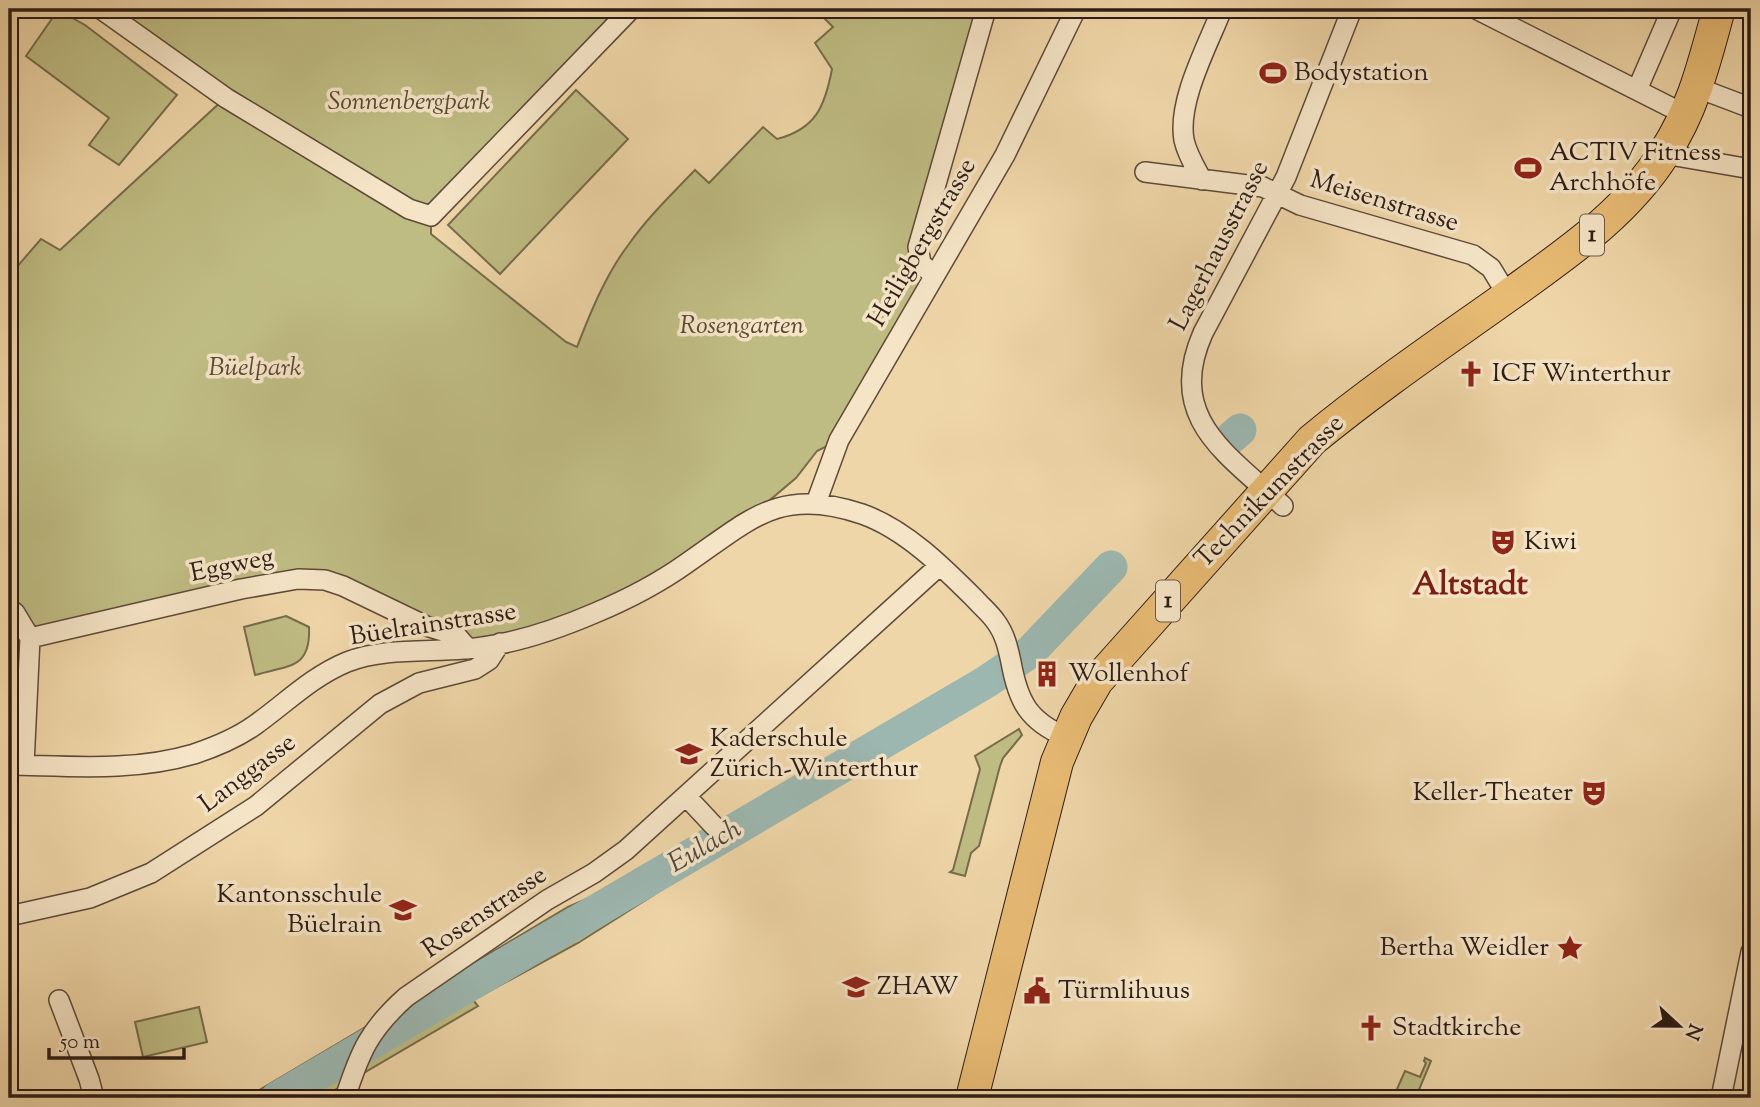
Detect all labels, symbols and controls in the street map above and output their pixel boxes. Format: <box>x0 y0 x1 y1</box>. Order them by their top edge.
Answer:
place label: Bodystation <box>1294 55 1429 92</box>
sports icon: Bodystation <box>1258 58 1288 88</box>
park label: Sonnenbergpark <box>328 84 491 121</box>
place label: ACTIV Fitness Archhöfe <box>1549 135 1721 202</box>
street label: Heiligbergstrasse <box>860 152 986 334</box>
sports icon: ACTIV Fitness Archhöfe <box>1513 153 1543 183</box>
street label: Lagerhausstrasse <box>1161 154 1279 338</box>
street label: Meisenstrasse <box>1305 162 1463 242</box>
road number: 1 <box>1580 214 1604 256</box>
park label: Rosengarten <box>680 308 805 345</box>
park label: Büelpark <box>209 350 302 387</box>
place label: ICF Winterthur <box>1492 356 1671 393</box>
church icon: ICF Winterthur <box>1456 359 1486 389</box>
street label: Technikumstrasse <box>1187 407 1353 577</box>
place label: Kiwi <box>1524 524 1577 561</box>
theatre icon: Kiwi <box>1488 527 1518 557</box>
street label: Eggweg <box>187 539 277 593</box>
district label: Altstadt <box>1412 562 1528 610</box>
road number: 1 <box>1156 580 1180 622</box>
street label: Büelrainstrasse <box>347 594 519 656</box>
place label: Wollenhof <box>1068 656 1189 693</box>
building icon: Wollenhof <box>1032 659 1062 689</box>
place label: Kaderschule Zürich-Winterthur <box>710 721 918 788</box>
street label: Langgasse <box>192 725 304 823</box>
school or university icon: Kaderschule Zürich-Winterthur <box>674 739 704 769</box>
place label: Keller-Theater <box>1413 775 1573 812</box>
theatre icon: Keller-Theater <box>1579 778 1609 808</box>
water label: Eulach <box>661 810 750 884</box>
street label: Rosenstrasse <box>415 858 555 968</box>
place label: Kantonsschule Büelrain <box>216 877 382 944</box>
school or university icon: Kantonsschule Büelrain <box>388 895 418 925</box>
place label: Bertha Weidler <box>1380 930 1549 967</box>
place icon: Bertha Weidler <box>1555 933 1585 963</box>
place label: ZHAW <box>877 969 959 1006</box>
school or university icon: ZHAW <box>841 972 871 1002</box>
place label: Türmlihuus <box>1058 973 1190 1010</box>
public building icon: Türmlihuus <box>1022 976 1052 1006</box>
north arrow <box>1644 992 1714 1062</box>
place label: Stadtkirche <box>1392 1010 1521 1047</box>
church icon: Stadtkirche <box>1356 1013 1386 1043</box>
scale bar <box>49 1016 184 1060</box>
text: N <box>1677 1019 1708 1044</box>
text: 50 m <box>59 1028 100 1058</box>

